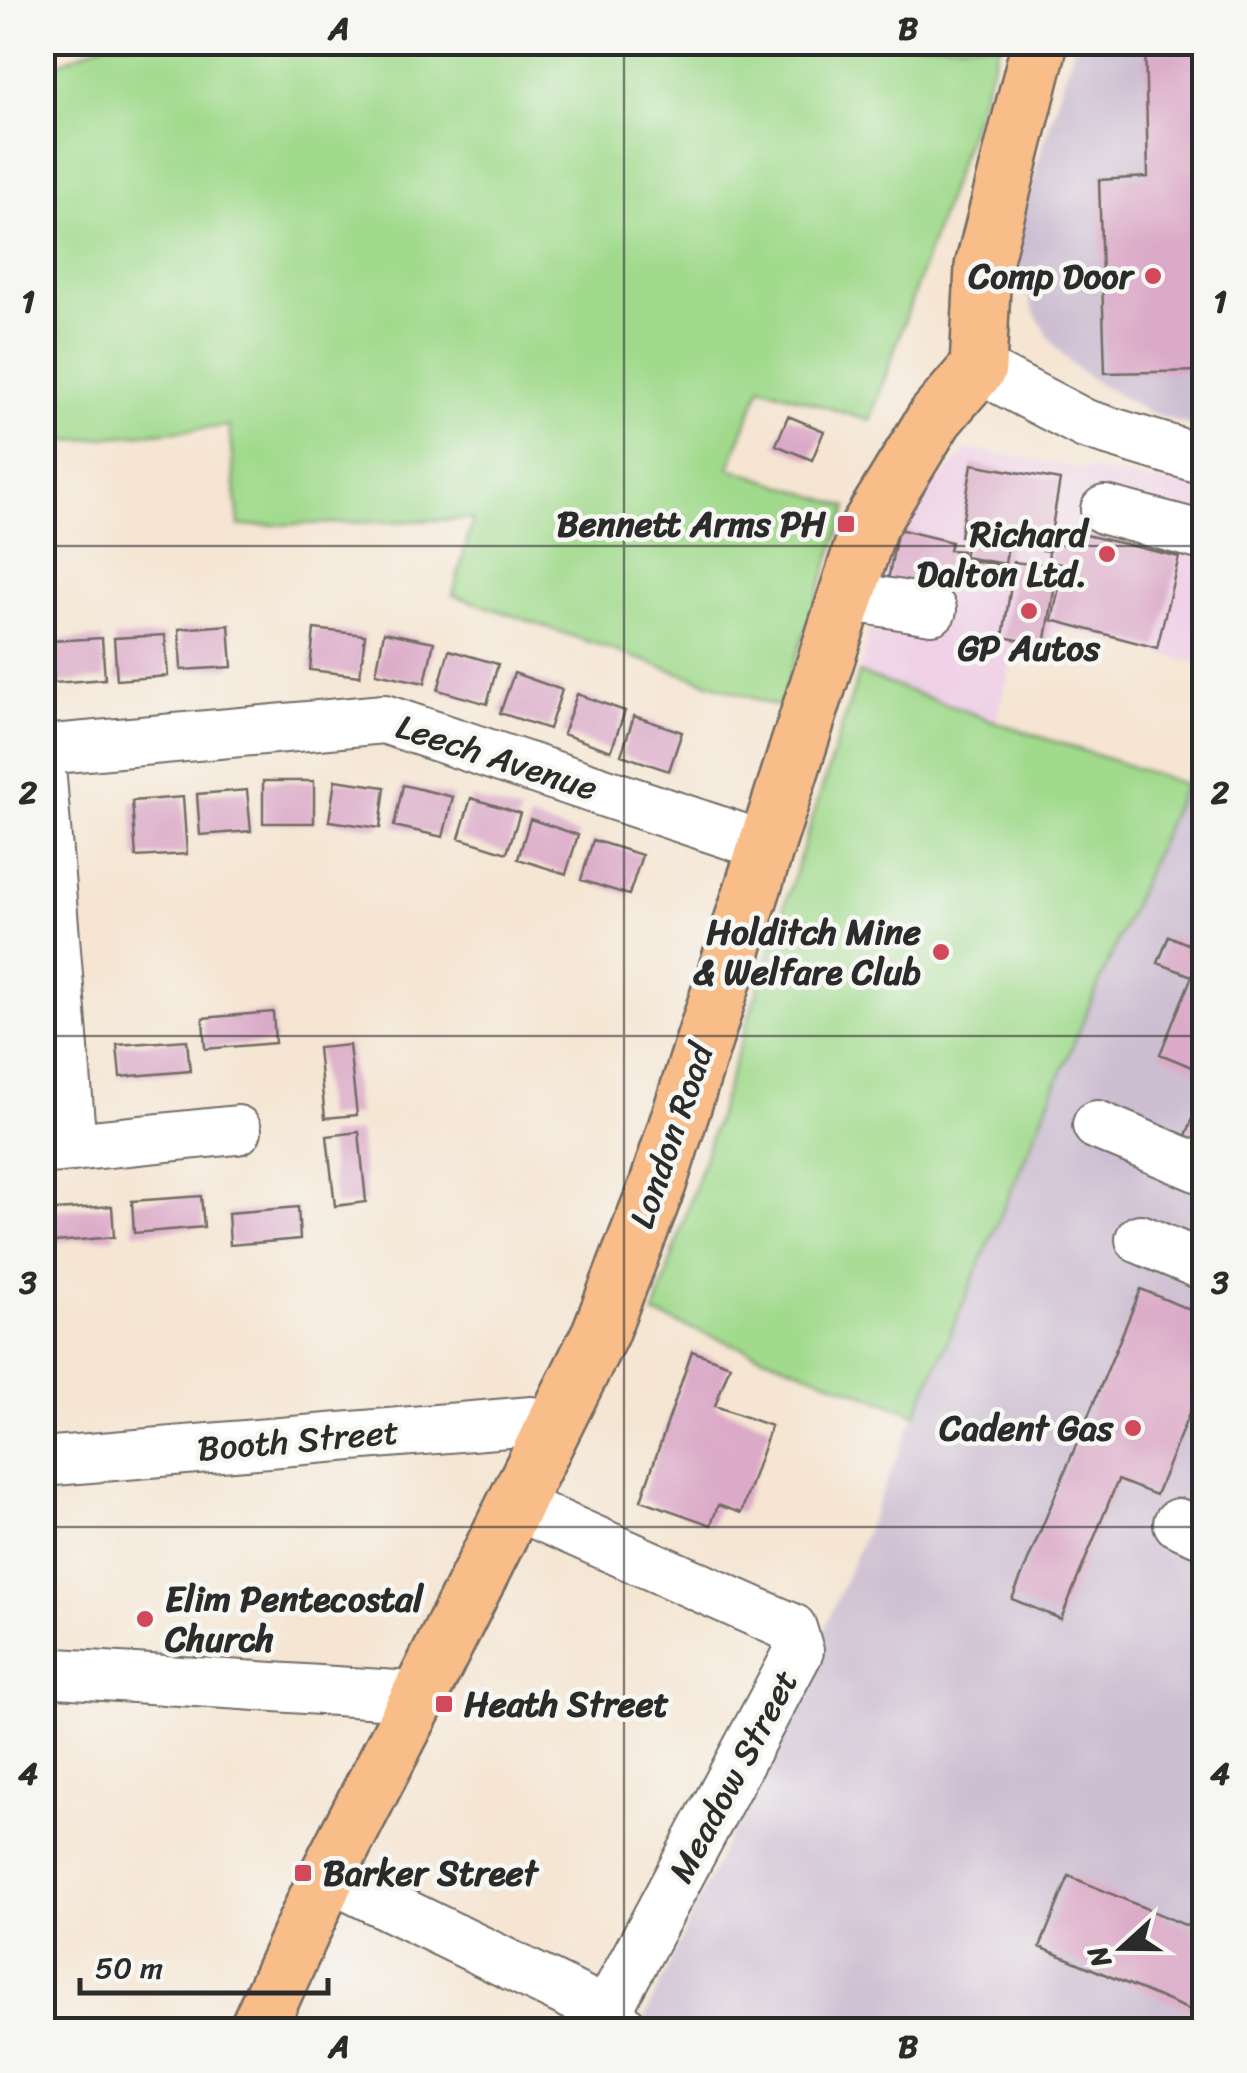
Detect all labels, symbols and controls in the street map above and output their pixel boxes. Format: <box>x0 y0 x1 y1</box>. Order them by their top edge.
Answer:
text: A <box>327 0 350 57</box>
text: B <box>898 0 918 57</box>
place label: Comp Door <box>968 245 1136 307</box>
marker: Comp Door <box>1142 265 1164 287</box>
text: 1 <box>21 273 35 330</box>
text: 1 <box>1213 273 1227 330</box>
place label: Bennett Arms PH <box>557 493 826 555</box>
place label: Richard Dalton Ltd. <box>917 503 1091 605</box>
marker: Bennett Arms PH <box>835 513 857 535</box>
marker: Richard Dalton Ltd. <box>1096 543 1118 565</box>
marker: GP Autos <box>1018 600 1040 622</box>
place label: GP Autos <box>958 617 1101 679</box>
street label: Leech Avenue <box>388 695 606 819</box>
text: 2 <box>19 764 38 821</box>
text: 2 <box>1211 764 1230 821</box>
place label: Holditch Mine & Welfare Club <box>692 901 921 1003</box>
marker: Holditch Mine & Welfare Club <box>930 941 952 963</box>
street label: London Road <box>610 1033 732 1237</box>
text: 3 <box>18 1254 37 1311</box>
text: 3 <box>1210 1254 1229 1311</box>
place label: Cadent Gas <box>939 1397 1114 1459</box>
street label: Booth Street <box>195 1400 401 1480</box>
marker: Cadent Gas <box>1122 1417 1144 1439</box>
place label: Elim Pentecostal Church <box>164 1568 425 1670</box>
marker: Elim Pentecostal Church <box>134 1608 156 1630</box>
street label: Meadow Street <box>650 1658 816 1894</box>
place label: Heath Street <box>464 1673 669 1735</box>
marker: Heath Street <box>433 1693 455 1715</box>
text: 4 <box>18 1745 38 1802</box>
text: 4 <box>1210 1745 1230 1802</box>
place label: Barker Street <box>323 1842 540 1904</box>
marker: Barker Street <box>292 1862 314 1884</box>
north arrow <box>1072 1898 1172 1998</box>
scale bar <box>80 1933 328 1995</box>
text: N <box>1073 1938 1126 1976</box>
text: 50 m <box>95 1941 163 1995</box>
text: A <box>327 2018 350 2073</box>
text: B <box>898 2018 918 2073</box>

